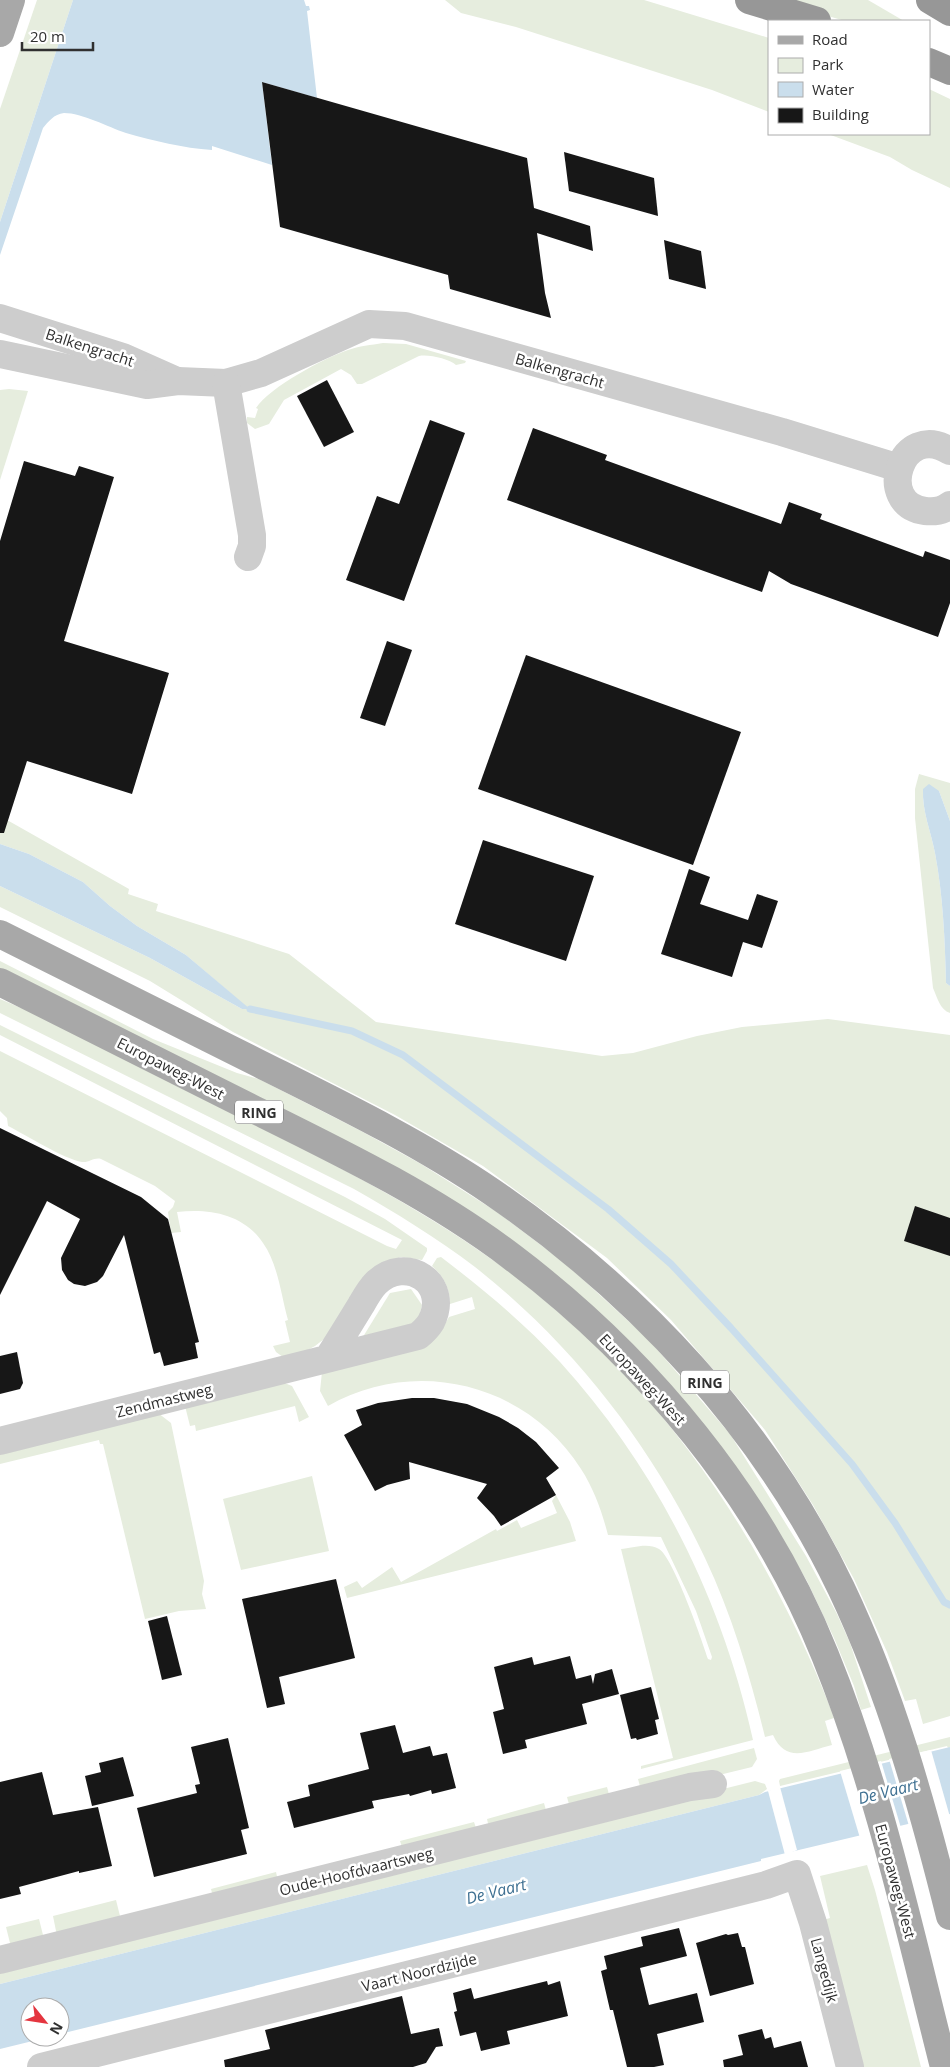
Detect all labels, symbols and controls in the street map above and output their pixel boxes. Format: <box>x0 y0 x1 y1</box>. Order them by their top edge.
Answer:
scale bar <box>22 20 94 52</box>
legend <box>768 20 930 135</box>
text: 20 m <box>30 26 65 46</box>
text: Road <box>812 29 848 49</box>
text: Park <box>812 54 843 74</box>
text: Water <box>812 79 854 99</box>
text: Building <box>812 104 869 124</box>
street label: Balkengracht <box>43 323 137 371</box>
street label: Balkengracht <box>513 348 607 392</box>
street label: Europaweg-West <box>114 1032 228 1104</box>
road number: RING <box>235 1100 283 1124</box>
street label: Europaweg-West <box>595 1329 691 1429</box>
road number: RING <box>681 1370 729 1394</box>
street label: Zendmastweg <box>114 1378 214 1422</box>
water label: De Vaart <box>856 1773 921 1809</box>
street label: Europaweg-West <box>871 1821 921 1941</box>
street label: Oude-Hoofdvaartsweg <box>277 1842 435 1900</box>
water label: De Vaart <box>464 1873 529 1909</box>
street label: Langedijk <box>807 1935 843 2005</box>
street label: Vaart Noordzijde <box>359 1948 479 1996</box>
north arrow <box>20 1997 70 2047</box>
text: N <box>46 2019 68 2038</box>

